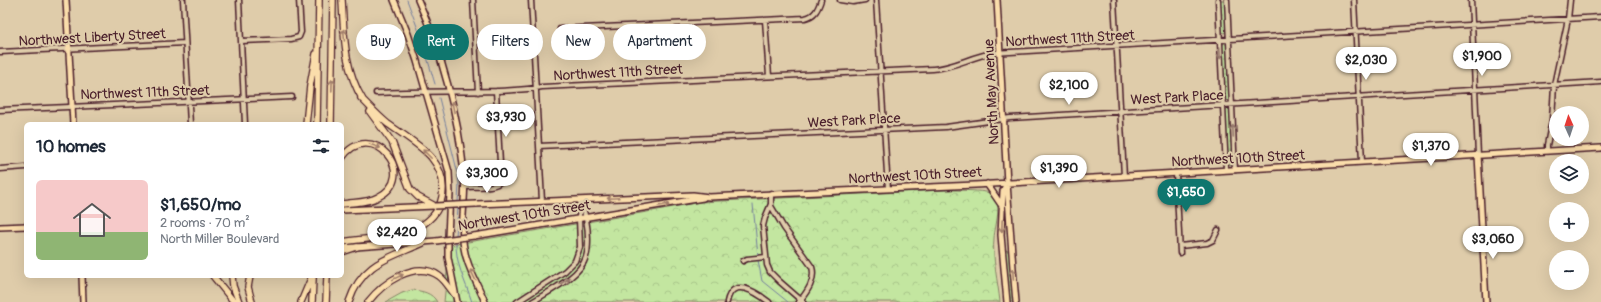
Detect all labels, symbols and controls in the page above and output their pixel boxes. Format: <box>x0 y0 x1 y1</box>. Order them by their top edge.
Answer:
chip: Buy <box>356 24 405 60</box>
chip: Rent <box>413 24 469 60</box>
chip: Filters <box>477 24 543 60</box>
chip: New <box>551 24 605 60</box>
chip: Apartment <box>613 24 706 60</box>
street label: Northwest Liberty Street <box>18 25 166 50</box>
street label: Northwest 11th Street <box>1005 27 1136 50</box>
one-way arrow <box>341 29 348 42</box>
street label: North May Avenue <box>980 39 1003 145</box>
pin: $1,900 <box>1449 43 1515 77</box>
one-way arrow <box>1217 46 1224 59</box>
pin: $2,030 <box>1333 47 1399 81</box>
text: $1,900 <box>1462 48 1502 64</box>
text: $2,030 <box>1345 52 1387 68</box>
street label: Northwest 11th Street <box>553 61 684 84</box>
pin: $2,100 <box>1036 72 1102 106</box>
text: $2,100 <box>1049 77 1089 93</box>
one-way arrow <box>328 79 336 92</box>
street label: Northwest 11th Street <box>80 82 210 103</box>
street label: West Park Place <box>1130 87 1224 108</box>
one-way arrow <box>448 101 456 114</box>
pin: $3,930 <box>473 104 539 138</box>
north arrow <box>1549 106 1589 146</box>
map controls <box>1549 106 1589 290</box>
text: $3,930 <box>486 109 526 125</box>
street label: West Park Place <box>807 110 901 131</box>
one-way arrow <box>1230 125 1237 138</box>
pin: $1,370 <box>1398 133 1464 167</box>
icon: filters <box>310 135 332 157</box>
text: 10 homes <box>36 136 106 157</box>
text: $1,370 <box>1412 138 1450 154</box>
one-way arrow <box>369 143 381 151</box>
street label: Northwest 10th Street <box>1171 146 1306 170</box>
one-way arrow <box>422 149 432 159</box>
button: layers <box>1549 154 1589 194</box>
pin: $1,390 <box>1026 155 1092 189</box>
pin: $3,300 <box>454 160 520 194</box>
text: $1,390 <box>1040 160 1078 176</box>
street label: Northwest 10th Street <box>848 163 983 187</box>
text: $3,300 <box>466 165 508 181</box>
pin: $1,650 <box>1153 179 1219 213</box>
text: $1,650 <box>1167 184 1205 200</box>
text: $1,650/mo <box>160 194 241 215</box>
one-way arrow <box>607 195 620 202</box>
icon: home <box>68 196 116 244</box>
street label: Northwest 10th Street <box>457 197 592 234</box>
one-way arrow <box>657 201 670 209</box>
button: + <box>1549 202 1589 242</box>
text: 2 rooms · 70 m² <box>160 215 250 231</box>
pin: $2,420 <box>364 219 430 253</box>
one-way arrow <box>998 219 1005 232</box>
text: $2,420 <box>376 224 418 240</box>
pin: $3,060 <box>1460 226 1526 260</box>
text: North Miller Boulevard <box>160 231 279 247</box>
text: $3,060 <box>1472 231 1514 247</box>
button: − <box>1549 250 1589 290</box>
one-way arrow <box>1009 268 1017 281</box>
one-way arrow <box>469 269 476 281</box>
one-way arrow <box>392 273 404 280</box>
one-way arrow <box>559 277 570 285</box>

